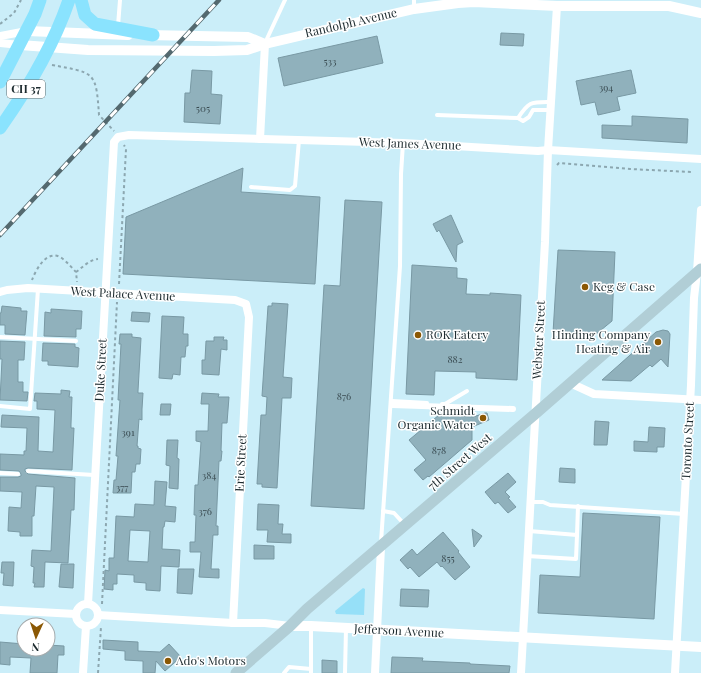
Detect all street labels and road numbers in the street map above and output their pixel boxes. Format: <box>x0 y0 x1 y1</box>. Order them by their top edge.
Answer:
street label: Randolph Avenue <box>303 4 398 40</box>
road number: CH 37 <box>7 80 45 98</box>
street label: West James Avenue <box>358 133 461 153</box>
street label: West Palace Avenue <box>69 282 176 304</box>
street label: Webster Street <box>528 299 548 381</box>
street label: Duke Street <box>90 337 110 402</box>
street label: Toronto Street <box>677 401 697 481</box>
street label: 7th Street West <box>424 429 495 493</box>
street label: Erie Street <box>231 433 250 492</box>
street label: Jefferson Avenue <box>353 620 444 640</box>

